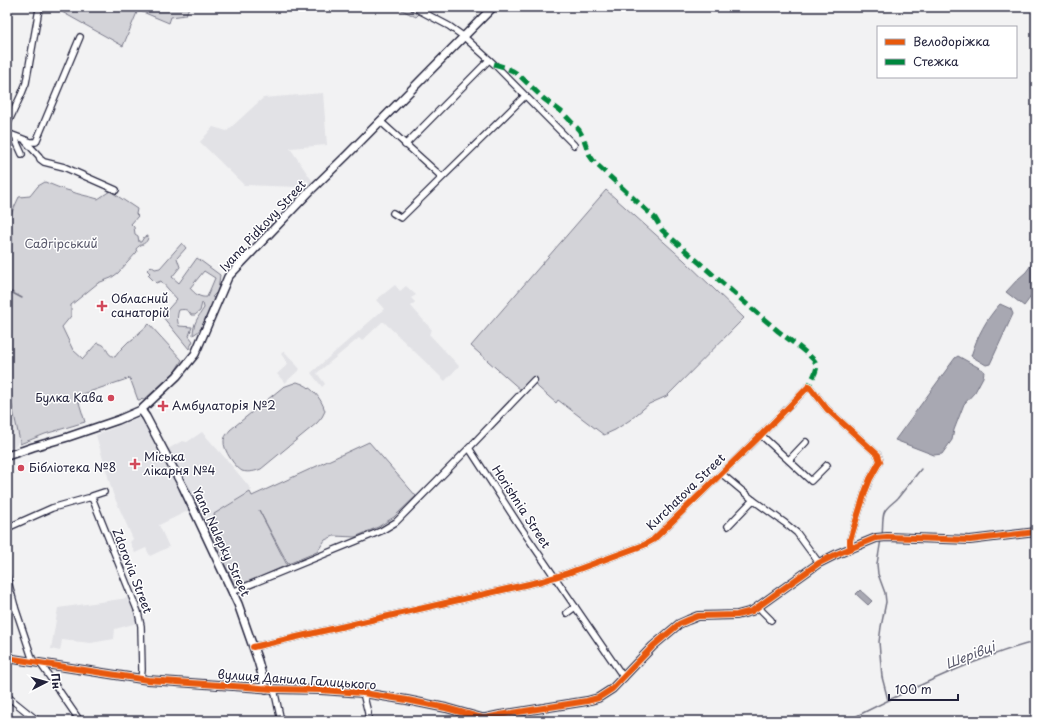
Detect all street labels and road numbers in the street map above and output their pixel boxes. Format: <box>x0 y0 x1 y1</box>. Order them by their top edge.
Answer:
street label: Ivana Pidkovy Street <box>215 175 310 275</box>
street label: Kurchatova Street <box>642 449 729 534</box>
street label: Horishnia Street <box>488 461 555 552</box>
street label: Yana Nalepky Street <box>189 484 255 599</box>
street label: Zdorovia Street <box>108 526 157 616</box>
street label: вулиця Данила Галицького <box>217 664 377 694</box>

